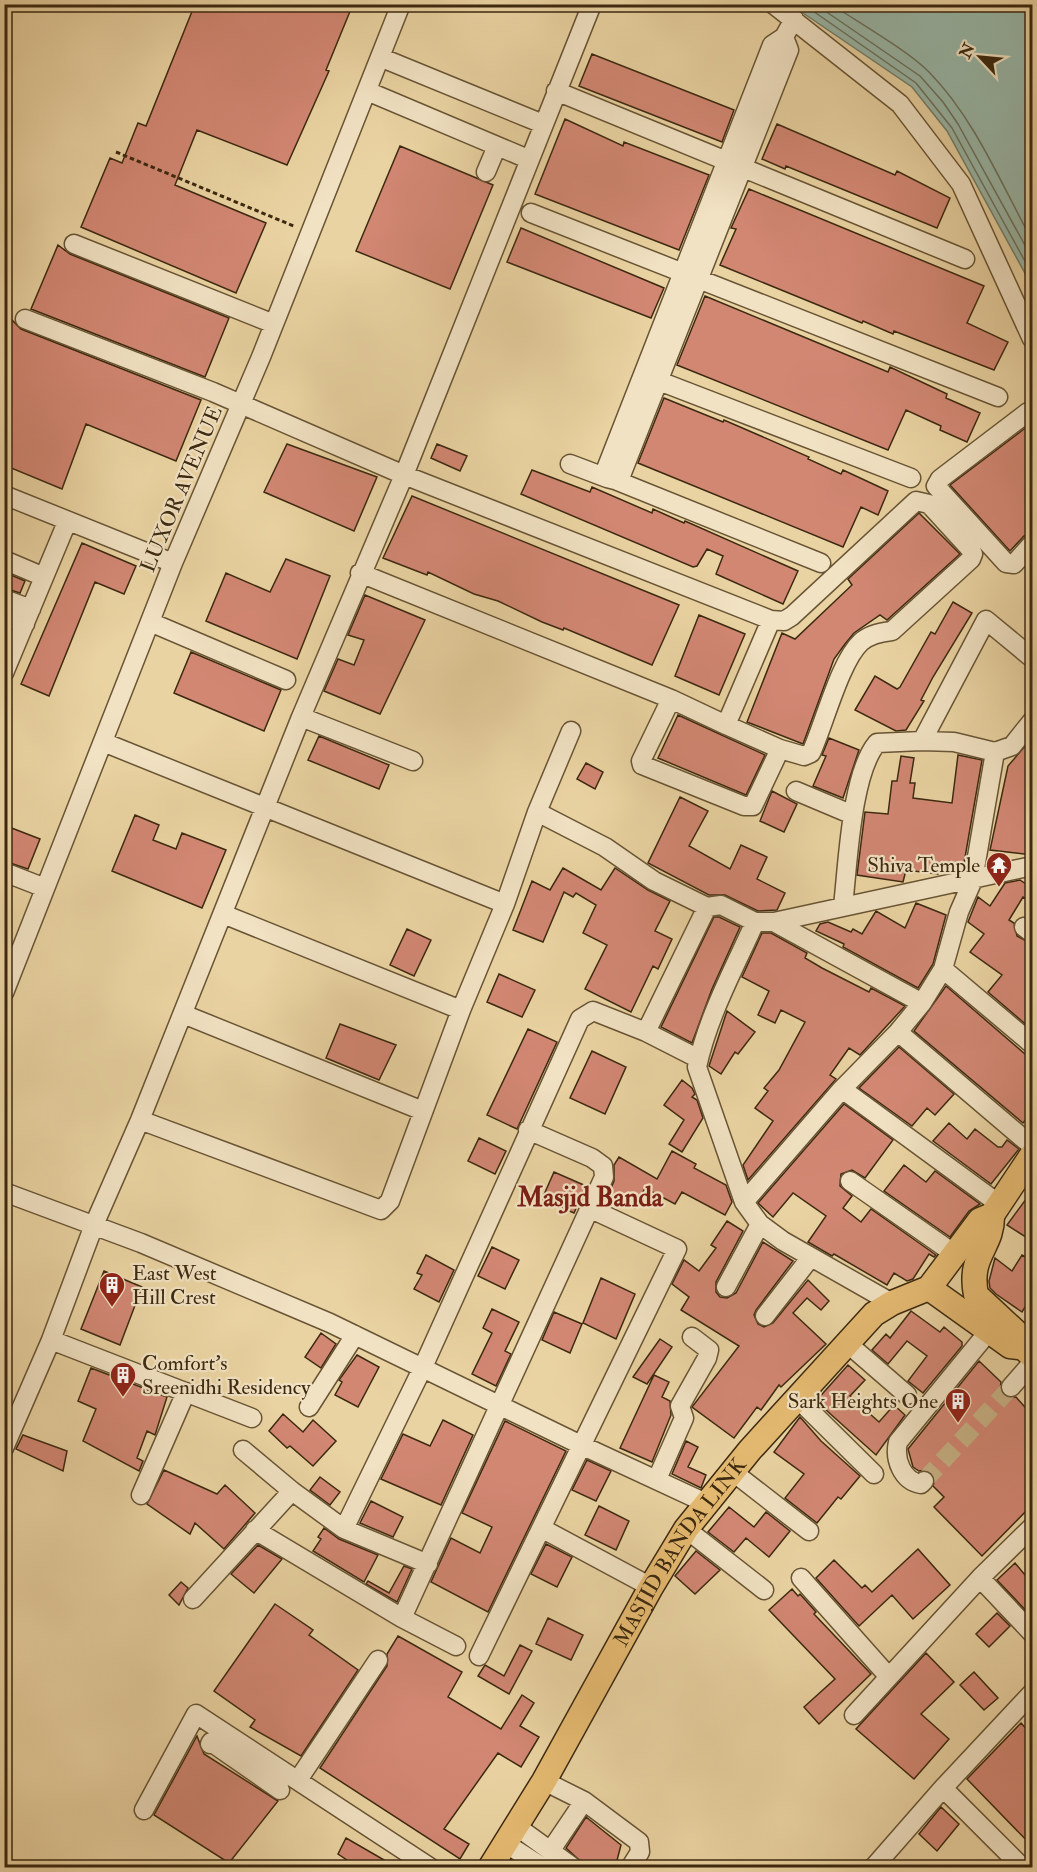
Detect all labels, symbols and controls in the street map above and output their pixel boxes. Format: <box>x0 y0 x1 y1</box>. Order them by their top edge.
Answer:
north arrow <box>950 27 1010 87</box>
text: N <box>955 39 980 63</box>
street label: LUXOR AVENUE <box>134 402 229 576</box>
temple icon: Shiva Temple <box>984 850 1014 888</box>
place label: Shiva Temple <box>867 852 980 879</box>
district label: Masjid Banda <box>516 1181 664 1214</box>
place label: East West Hill Crest <box>132 1260 217 1311</box>
building icon: East West Hill Crest <box>97 1270 127 1308</box>
place label: Comfort's Sreenidhi Residency <box>142 1350 311 1401</box>
building icon: Comfort's Sreenidhi Residency <box>108 1360 138 1398</box>
building icon: Sark Heights One <box>943 1386 973 1424</box>
place label: Sark Heights One <box>788 1388 938 1415</box>
street label: MASJID BANDA LINK <box>608 1452 753 1651</box>

